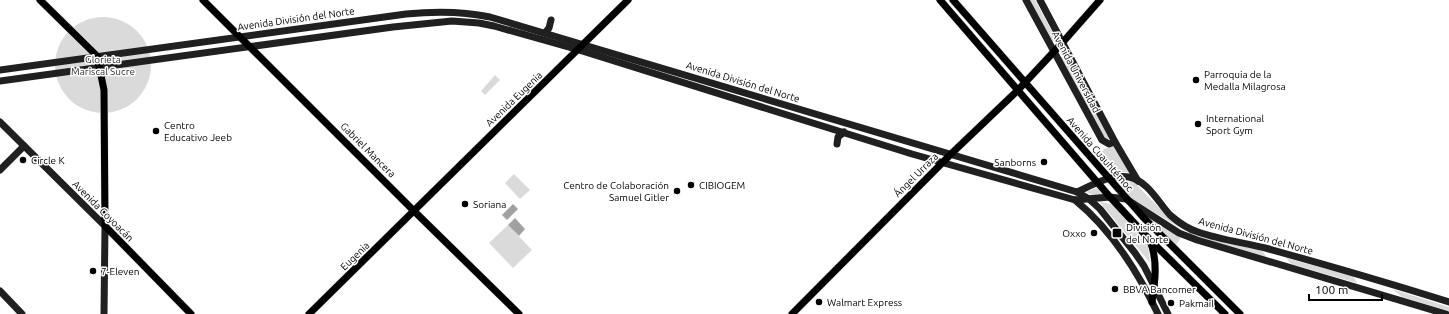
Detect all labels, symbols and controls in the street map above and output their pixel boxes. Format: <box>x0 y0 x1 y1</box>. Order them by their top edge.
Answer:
street label: Avenida División del Norte <box>237 5 355 33</box>
street label: Avenida Universidad <box>1050 29 1102 115</box>
park label: Glorieta Mariscal Sucre <box>71 54 135 77</box>
street label: Avenida División del Norte <box>685 59 801 105</box>
street label: Avenida Eugenia <box>484 69 544 129</box>
place label: Parroquia de la Medalla Milagrosa <box>1204 69 1286 92</box>
marker: Parroquia de la Medalla Milagrosa <box>1191 75 1201 85</box>
place label: International Sport Gym <box>1206 113 1264 136</box>
street label: Avenida Cuauhtémoc <box>1065 115 1136 194</box>
marker: International Sport Gym <box>1193 119 1203 129</box>
place label: Centro Educativo Jeeb <box>164 120 232 143</box>
street label: Gabriel Mancera <box>338 120 398 180</box>
marker: Centro Educativo Jeeb <box>151 126 161 136</box>
street label: Ángel Urraza <box>891 150 940 199</box>
marker: Circle K <box>18 155 28 165</box>
place label: Circle K <box>31 155 65 166</box>
place label: Sanborns <box>994 157 1036 168</box>
marker: Sanborns <box>1039 157 1049 167</box>
street label: Avenida Coyoacán <box>70 178 136 244</box>
place label: Centro de Colaboración Samuel Gitler <box>563 180 669 203</box>
marker: CIBIOGEM <box>686 180 696 190</box>
place label: CIBIOGEM <box>699 180 745 191</box>
marker: Centro de Colaboración Samuel Gitler <box>672 186 682 196</box>
marker: Soriana <box>460 199 470 209</box>
place label: Soriana <box>473 199 506 210</box>
street label: Avenida División del Norte <box>1198 215 1314 257</box>
place label: División del Norte <box>1126 222 1169 245</box>
marker: División del Norte <box>1111 227 1123 239</box>
place label: Oxxo <box>1062 228 1086 239</box>
marker: Oxxo <box>1089 228 1099 238</box>
street label: Eugenia <box>338 240 372 272</box>
marker: 7-Eleven <box>88 266 98 276</box>
place label: 7-Eleven <box>101 266 139 277</box>
scale bar <box>1309 276 1382 302</box>
text: 100 m <box>1315 283 1348 296</box>
marker: BBVA Bancomer <box>1110 284 1120 294</box>
place label: BBVA Bancomer <box>1123 284 1196 295</box>
marker: Walmart Express <box>814 297 824 307</box>
place label: Walmart Express <box>827 297 902 308</box>
marker: Pakmail <box>1166 298 1176 308</box>
place label: Pakmail <box>1179 298 1214 309</box>

